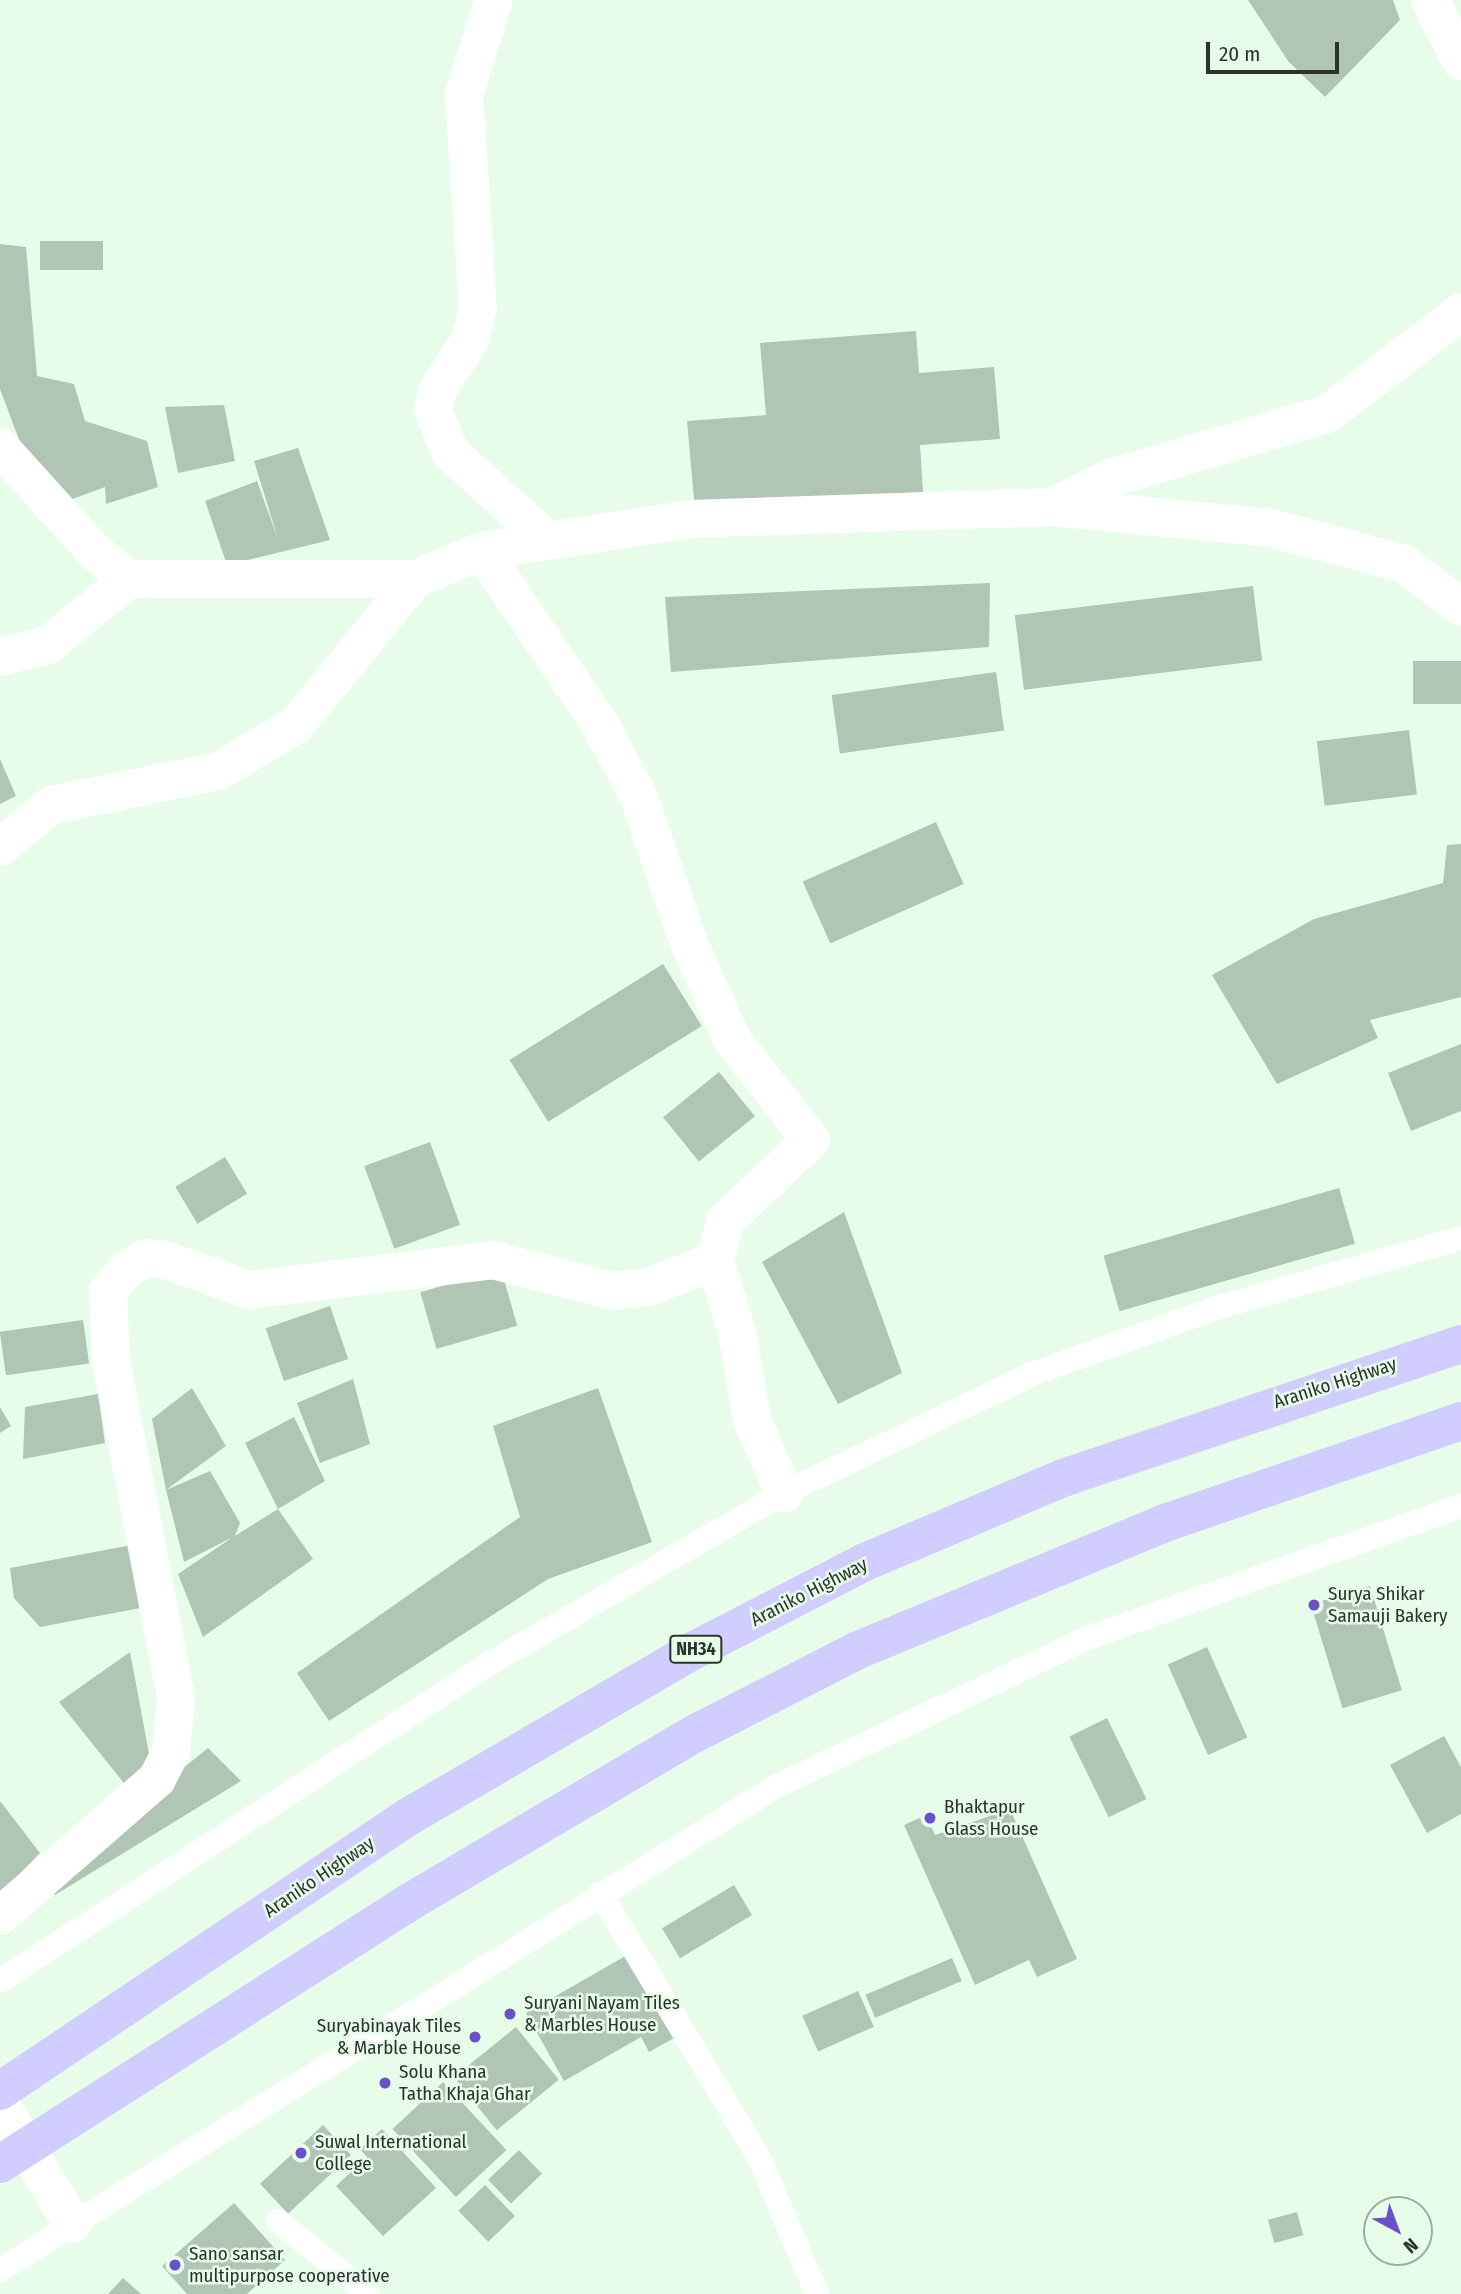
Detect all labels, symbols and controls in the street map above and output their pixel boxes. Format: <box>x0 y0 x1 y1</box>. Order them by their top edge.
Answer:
scale bar <box>1209 28 1342 72</box>
text: 20 m <box>1219 41 1260 67</box>
street label: Araniko Highway <box>1270 1352 1400 1414</box>
street label: Araniko Highway <box>747 1553 871 1631</box>
place label: Surya Shikar Samauji Bakery <box>1328 1583 1448 1627</box>
marker: Surya Shikar Samauji Bakery <box>1306 1597 1322 1613</box>
road number: NH34 <box>668 1634 724 1664</box>
place label: Bhaktapur Glass House <box>944 1796 1038 1840</box>
marker: Bhaktapur Glass House <box>922 1810 938 1826</box>
street label: Araniko Highway <box>259 1832 379 1922</box>
place label: Suryani Nayam Tiles & Marbles House <box>524 1992 680 2036</box>
marker: Suryani Nayam Tiles & Marbles House <box>502 2006 518 2022</box>
place label: Suryabinayak Tiles & Marble House <box>317 2015 461 2059</box>
marker: Suryabinayak Tiles & Marble House <box>467 2029 483 2045</box>
place label: Solu Khana Tatha Khaja Ghar <box>399 2061 531 2105</box>
marker: Solu Khana Tatha Khaja Ghar <box>377 2075 393 2091</box>
place label: Suwal International College <box>315 2131 467 2175</box>
marker: Suwal International College <box>293 2145 309 2161</box>
north arrow <box>1363 2196 1433 2266</box>
text: N <box>1399 2233 1423 2258</box>
place label: Sano sansar multipurpose cooperative <box>189 2243 390 2287</box>
marker: Sano sansar multipurpose cooperative <box>167 2257 183 2273</box>

